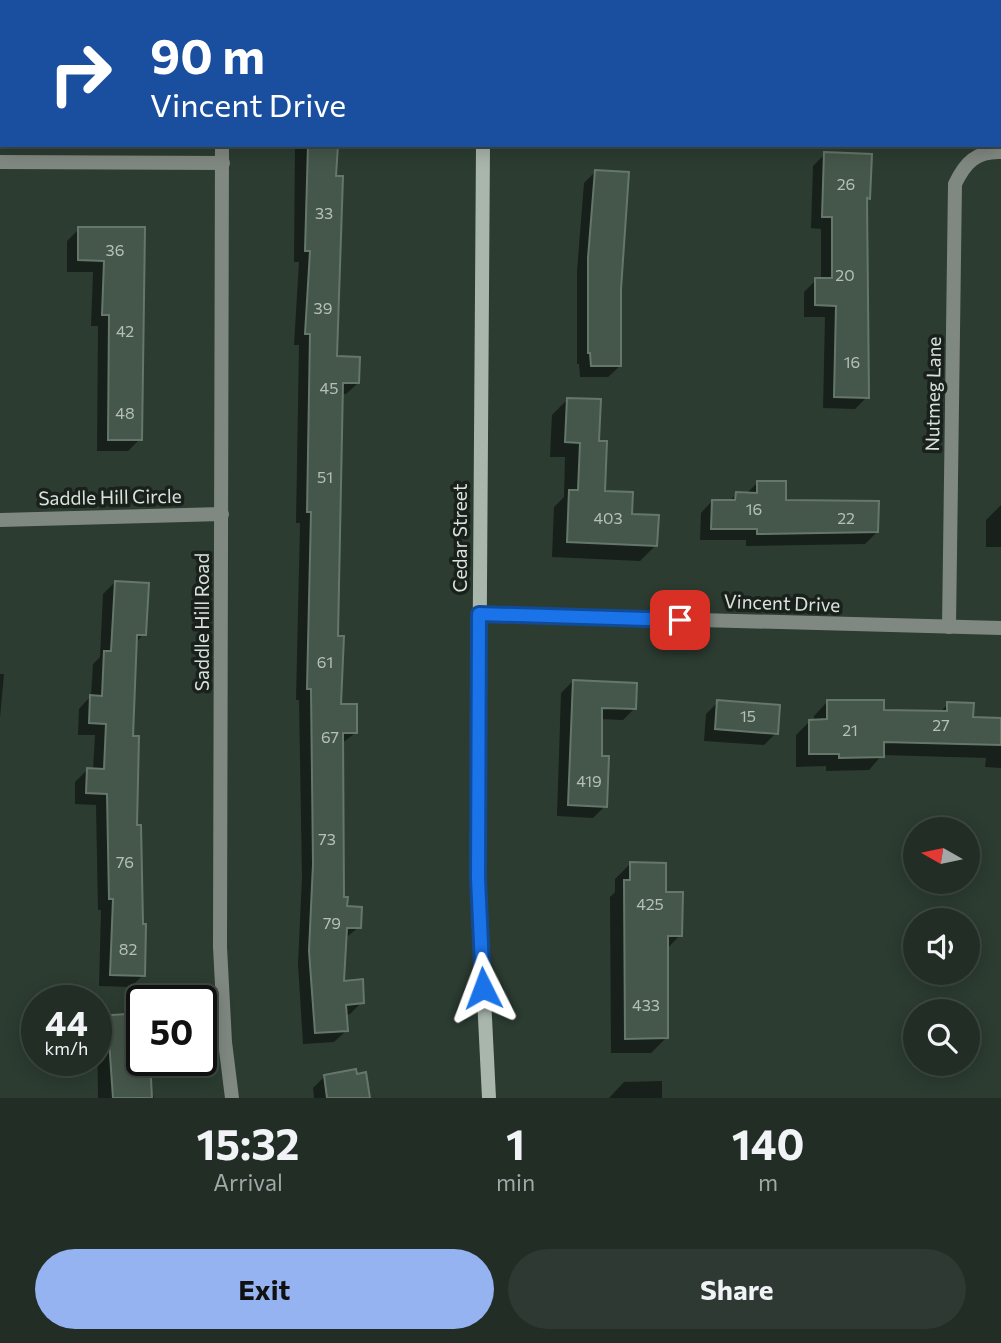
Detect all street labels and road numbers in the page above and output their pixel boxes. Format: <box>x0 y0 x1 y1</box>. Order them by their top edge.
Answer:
street label: Nutmeg Lane <box>920 336 945 452</box>
street label: Cedar Street <box>448 483 471 592</box>
street label: Saddle Hill Circle <box>38 484 182 509</box>
street label: Saddle Hill Road <box>190 553 213 691</box>
street label: Vincent Drive <box>723 589 841 616</box>

